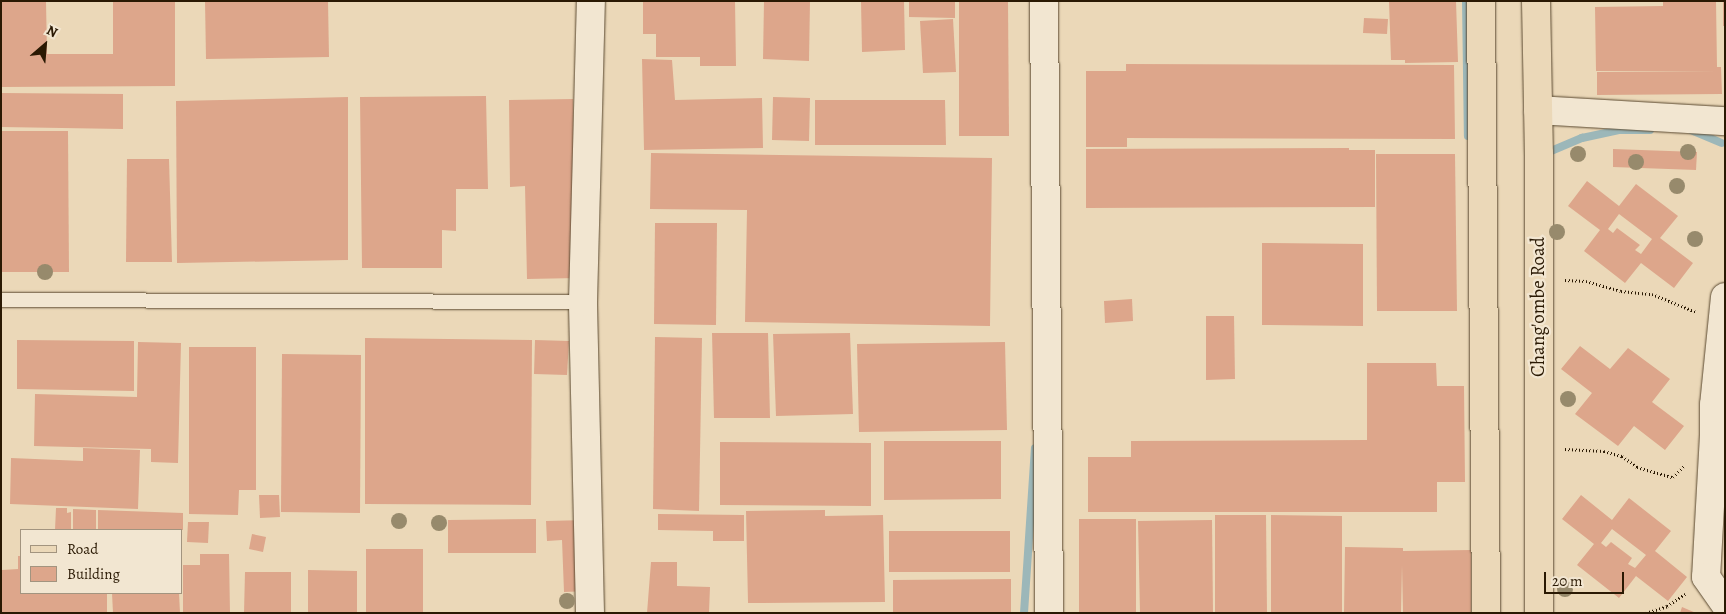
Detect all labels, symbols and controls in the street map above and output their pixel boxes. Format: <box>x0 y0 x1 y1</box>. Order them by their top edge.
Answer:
north arrow <box>20 20 70 70</box>
text: N <box>43 20 61 42</box>
street label: Chang'ombe Road <box>1528 237 1550 377</box>
legend <box>20 529 182 594</box>
text: Road <box>67 539 98 559</box>
scale bar <box>1546 562 1626 594</box>
text: Building <box>67 564 120 584</box>
text: 20 m <box>1552 571 1583 591</box>

